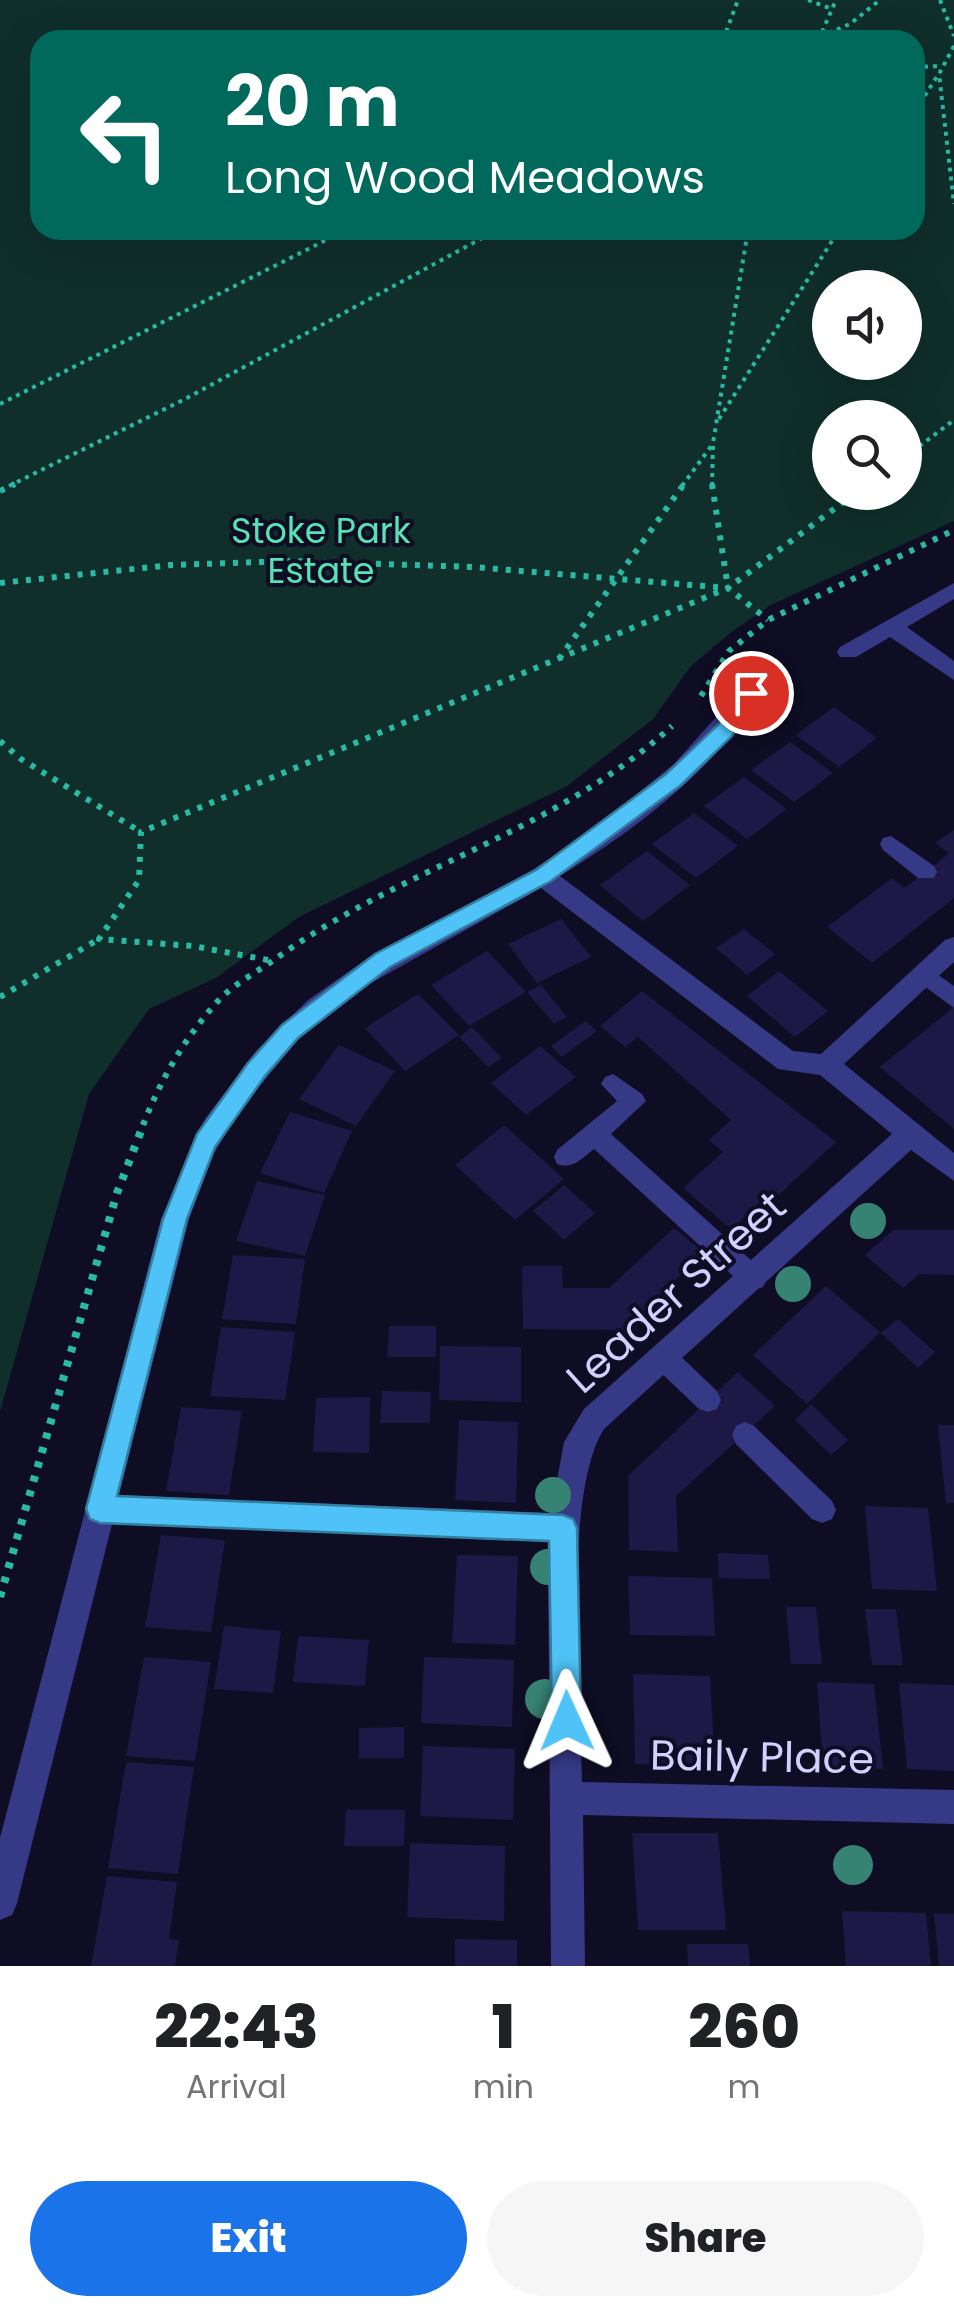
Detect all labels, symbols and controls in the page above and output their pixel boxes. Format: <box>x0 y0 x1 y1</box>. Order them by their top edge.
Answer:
text: 20 m <box>225 52 400 151</box>
icon: left <box>60 70 190 200</box>
text: Long Wood Meadows <box>225 146 705 209</box>
map controls <box>812 270 922 510</box>
button: sound <box>812 270 922 380</box>
button: search <box>812 400 922 510</box>
park label: Stoke Park Estate <box>231 506 411 595</box>
pin <box>709 651 794 736</box>
icon: arrive <box>724 666 779 721</box>
street label: Leader Street <box>553 1177 799 1407</box>
position arrow <box>515 1669 619 1773</box>
street label: Baily Place <box>649 1726 875 1788</box>
text: 22:43 <box>154 1985 319 2069</box>
text: 1 <box>492 1985 515 2069</box>
text: 260 <box>688 1985 800 2069</box>
text: Arrival <box>186 2064 287 2109</box>
text: min <box>473 2064 534 2109</box>
text: m <box>728 2064 760 2109</box>
button: Exit <box>30 2181 467 2296</box>
button: Share <box>487 2181 924 2296</box>

